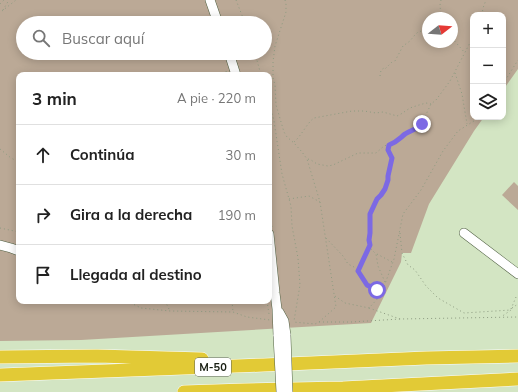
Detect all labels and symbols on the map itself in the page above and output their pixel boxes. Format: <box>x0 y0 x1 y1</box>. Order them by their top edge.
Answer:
north arrow <box>422 12 458 48</box>
route end <box>413 115 431 133</box>
route start <box>368 281 386 299</box>
road number: M-50 <box>195 358 231 376</box>

